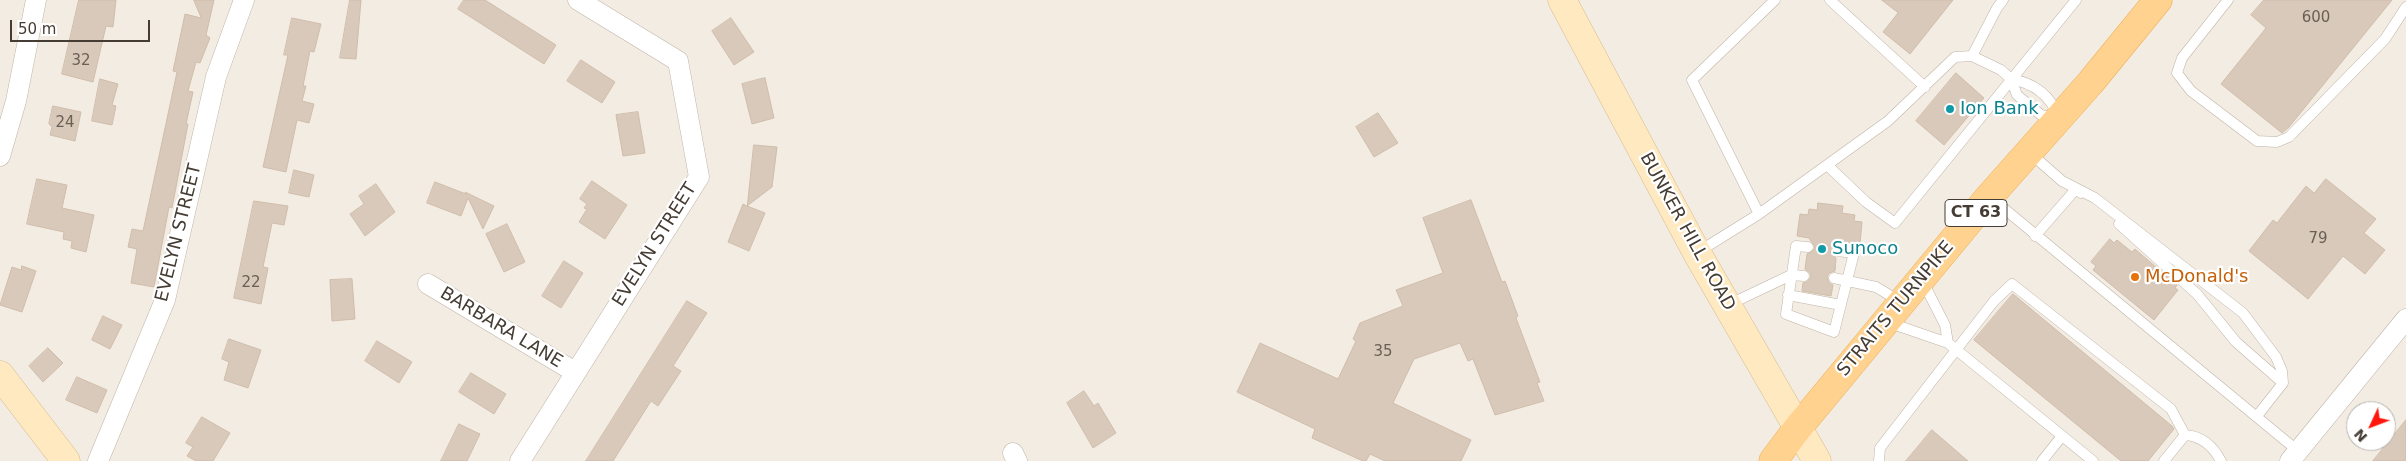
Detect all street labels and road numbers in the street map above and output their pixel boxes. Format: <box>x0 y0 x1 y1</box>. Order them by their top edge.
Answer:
street label: BUNKER HILL ROAD <box>1635 149 1739 315</box>
street label: EVELYN STREET <box>151 162 207 304</box>
street label: EVELYN STREET <box>608 179 702 311</box>
road number: CT 63 <box>1945 200 2007 227</box>
street label: STRAITS TURNPIKE <box>1833 237 1959 381</box>
street label: BARBARA LANE <box>436 283 566 373</box>

